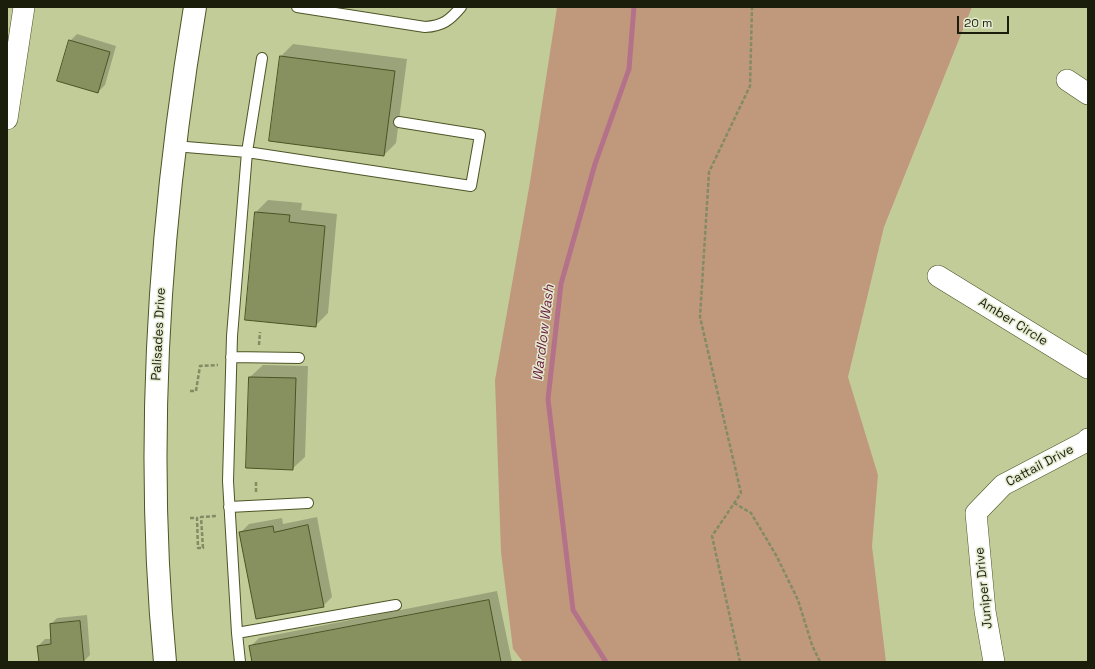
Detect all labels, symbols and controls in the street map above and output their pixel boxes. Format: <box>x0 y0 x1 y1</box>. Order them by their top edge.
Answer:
scale bar <box>959 8 1011 34</box>
text: 20 m <box>964 15 992 31</box>
water label: Wardlow Wash <box>530 284 558 382</box>
street label: Palisades Drive <box>149 287 169 381</box>
street label: Amber Circle <box>976 295 1050 349</box>
street label: Cattail Drive <box>1004 442 1076 490</box>
street label: Juniper Drive <box>972 546 996 630</box>

